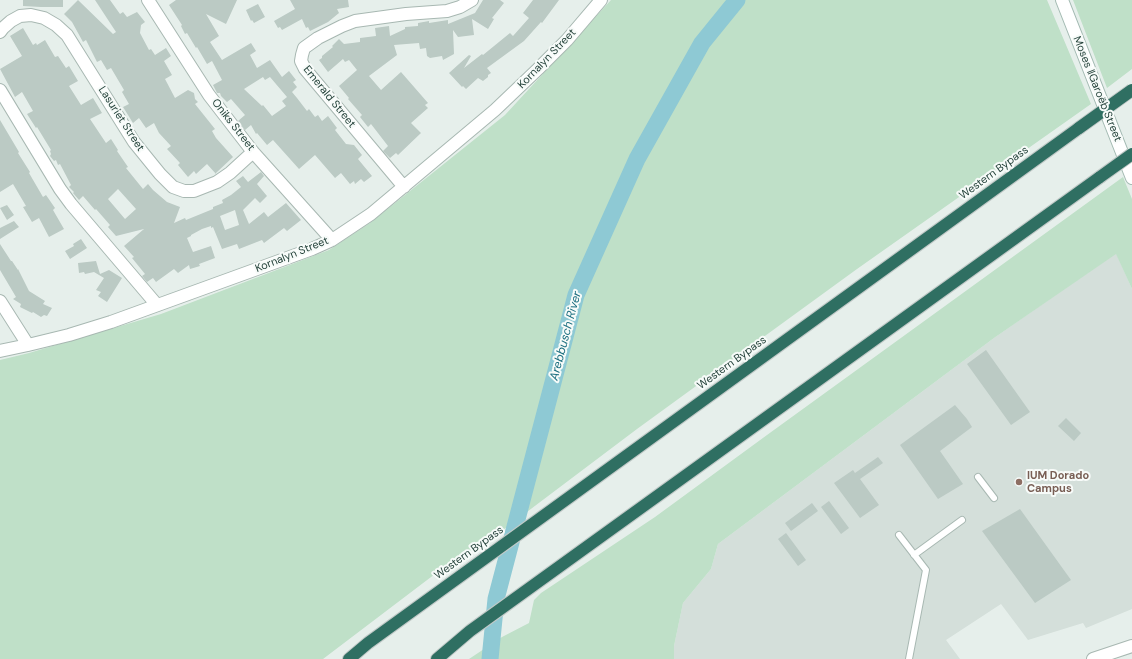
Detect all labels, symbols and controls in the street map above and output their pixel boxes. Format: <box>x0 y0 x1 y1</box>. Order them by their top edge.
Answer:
street label: Kornalyn Street <box>515 26 579 92</box>
street label: Moses ǁGaroëb Street <box>1070 34 1124 144</box>
street label: Emerald Street <box>300 63 358 131</box>
street label: Lasuriet Street <box>95 84 147 154</box>
street label: Oniks Street <box>209 96 257 154</box>
street label: Western Bypass <box>957 144 1031 202</box>
street label: Kornalyn Street <box>253 234 331 276</box>
water label: Arebbusch River <box>547 290 585 382</box>
street label: Western Bypass <box>695 334 769 392</box>
place label: IUM Dorado Campus <box>1027 469 1089 495</box>
marker: IUM Dorado Campus <box>1014 477 1024 487</box>
street label: Western Bypass <box>432 524 506 582</box>

